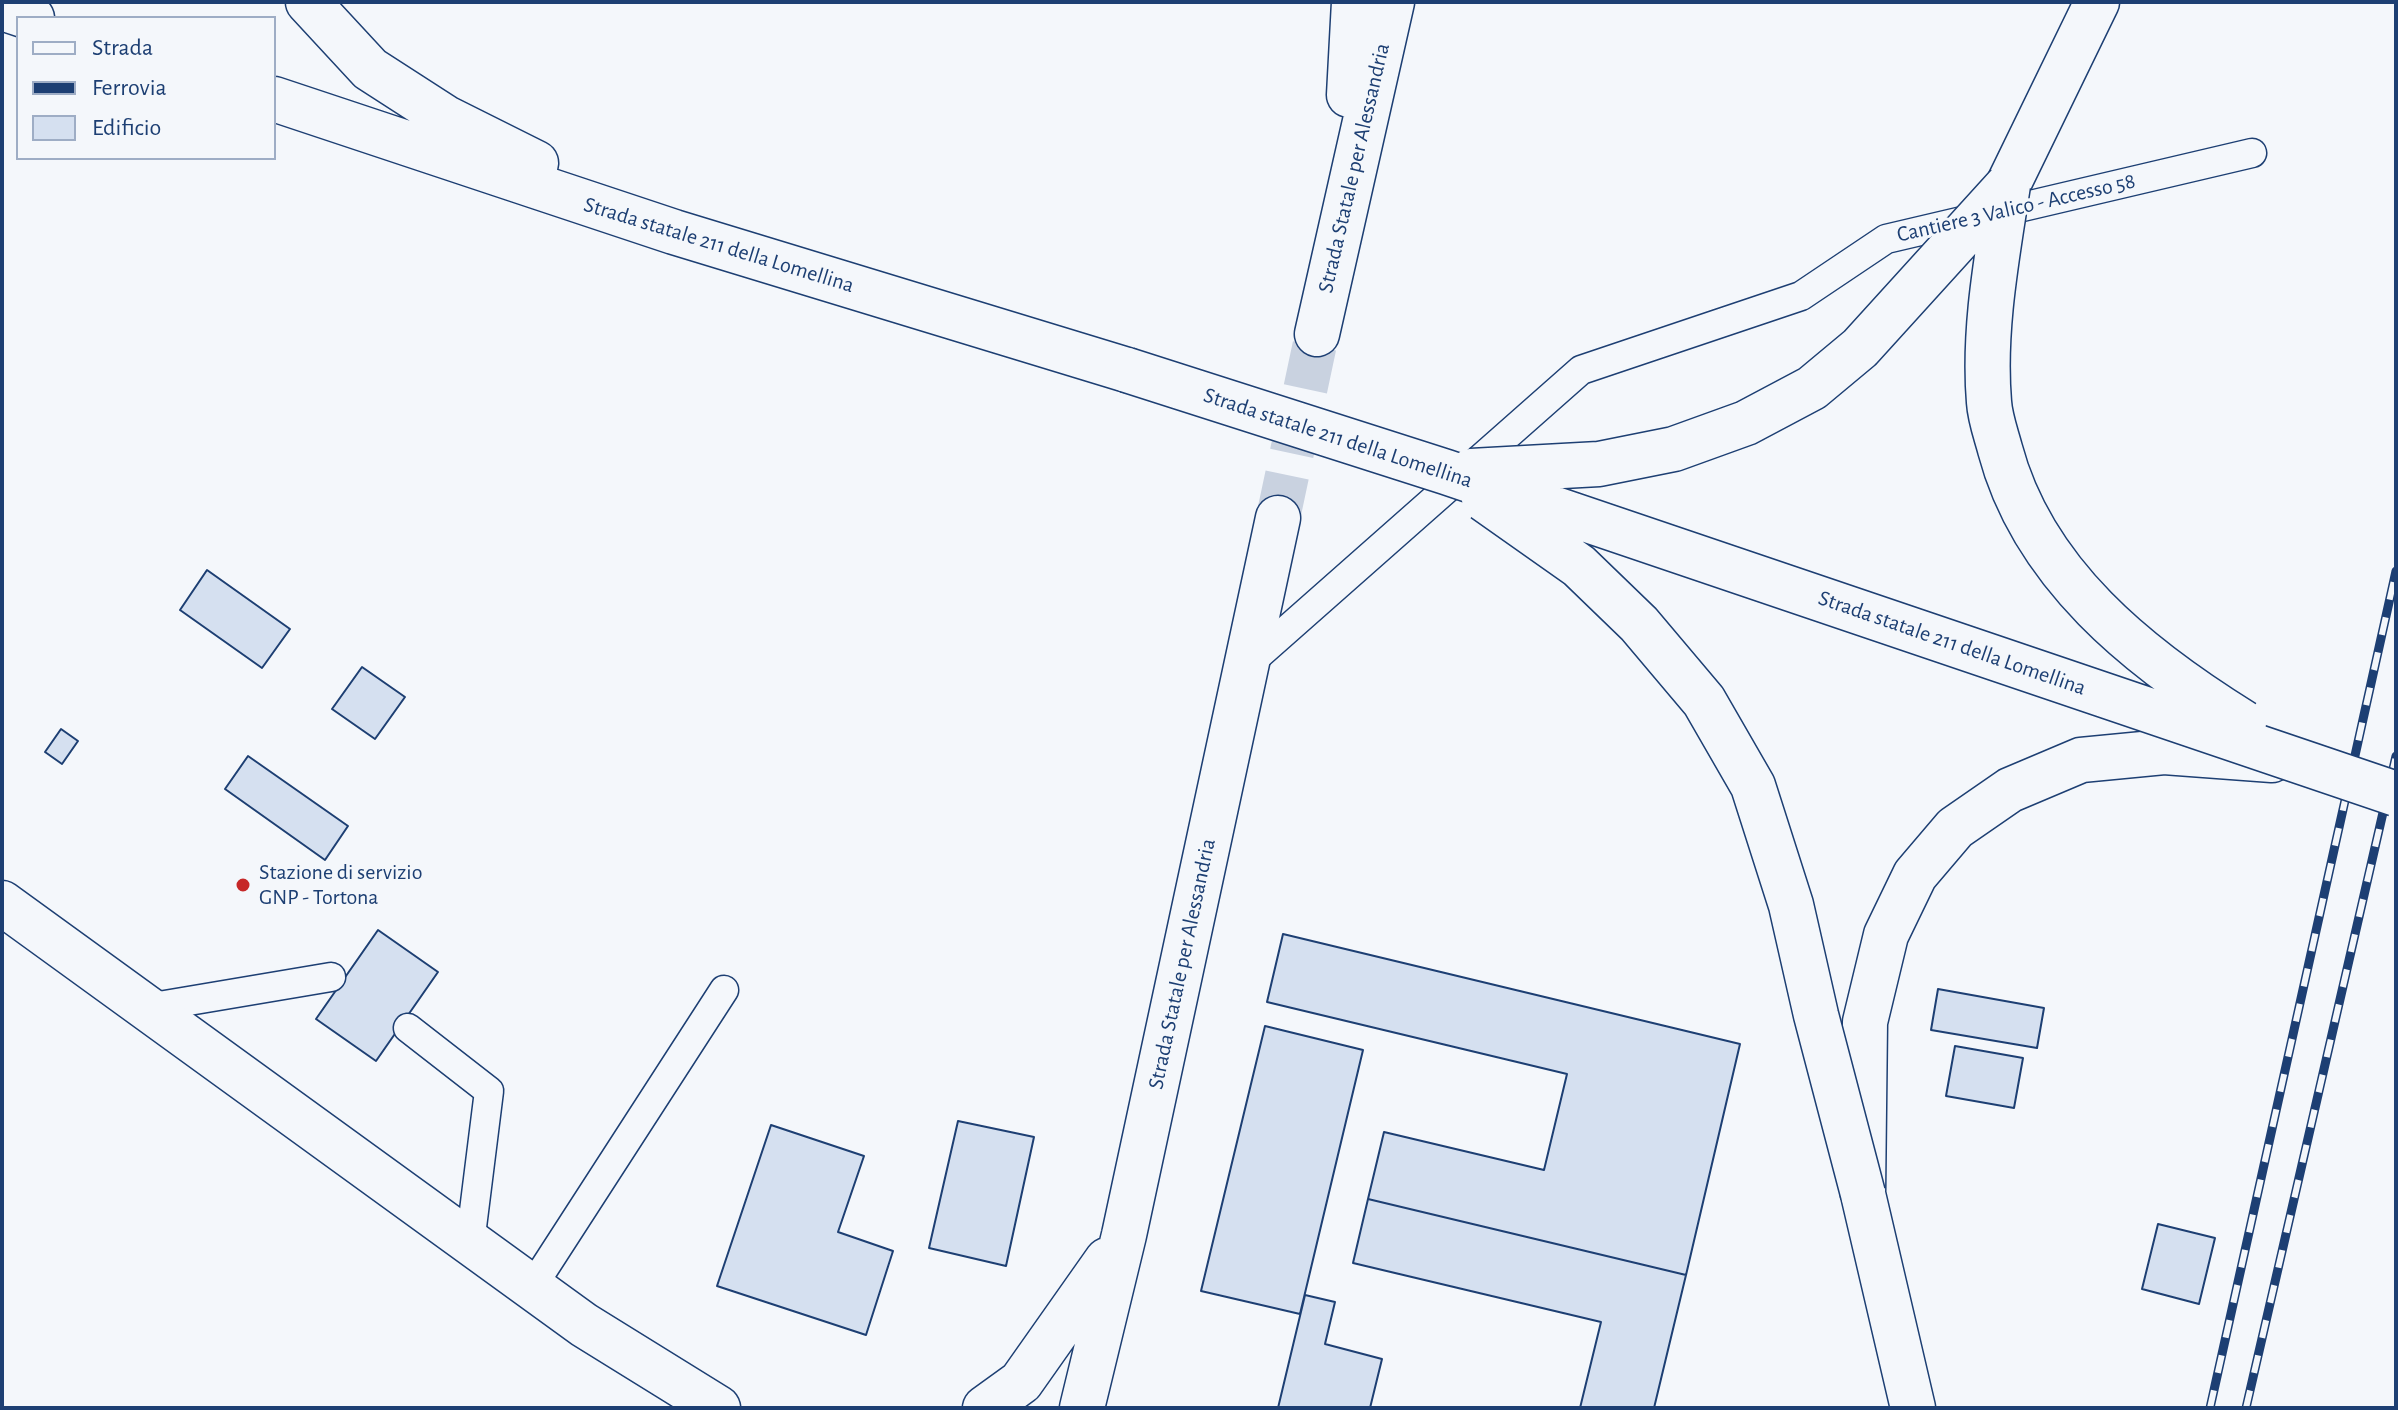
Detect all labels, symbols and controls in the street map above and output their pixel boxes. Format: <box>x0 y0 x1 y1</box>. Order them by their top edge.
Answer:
legend <box>16 16 276 160</box>
text: Strada <box>92 36 153 60</box>
street label: Strada Statale per Alessandria <box>1312 41 1396 295</box>
text: Ferrovia <box>92 76 167 100</box>
text: Edificio <box>92 116 161 140</box>
street label: Cantiere 3 Valico - Accesso 58 <box>1894 168 2138 248</box>
street label: Strada statale 211 della Lomellina <box>581 191 857 299</box>
street label: Strada statale 211 della Lomellina <box>1200 382 1476 494</box>
street label: Strada statale 211 della Lomellina <box>1815 585 2089 701</box>
street label: Strada Statale per Alessandria <box>1143 836 1221 1092</box>
place label: Stazione di servizio GNP - Tortona <box>259 859 422 910</box>
marker: Stazione di servizio GNP - Tortona <box>234 876 252 894</box>

